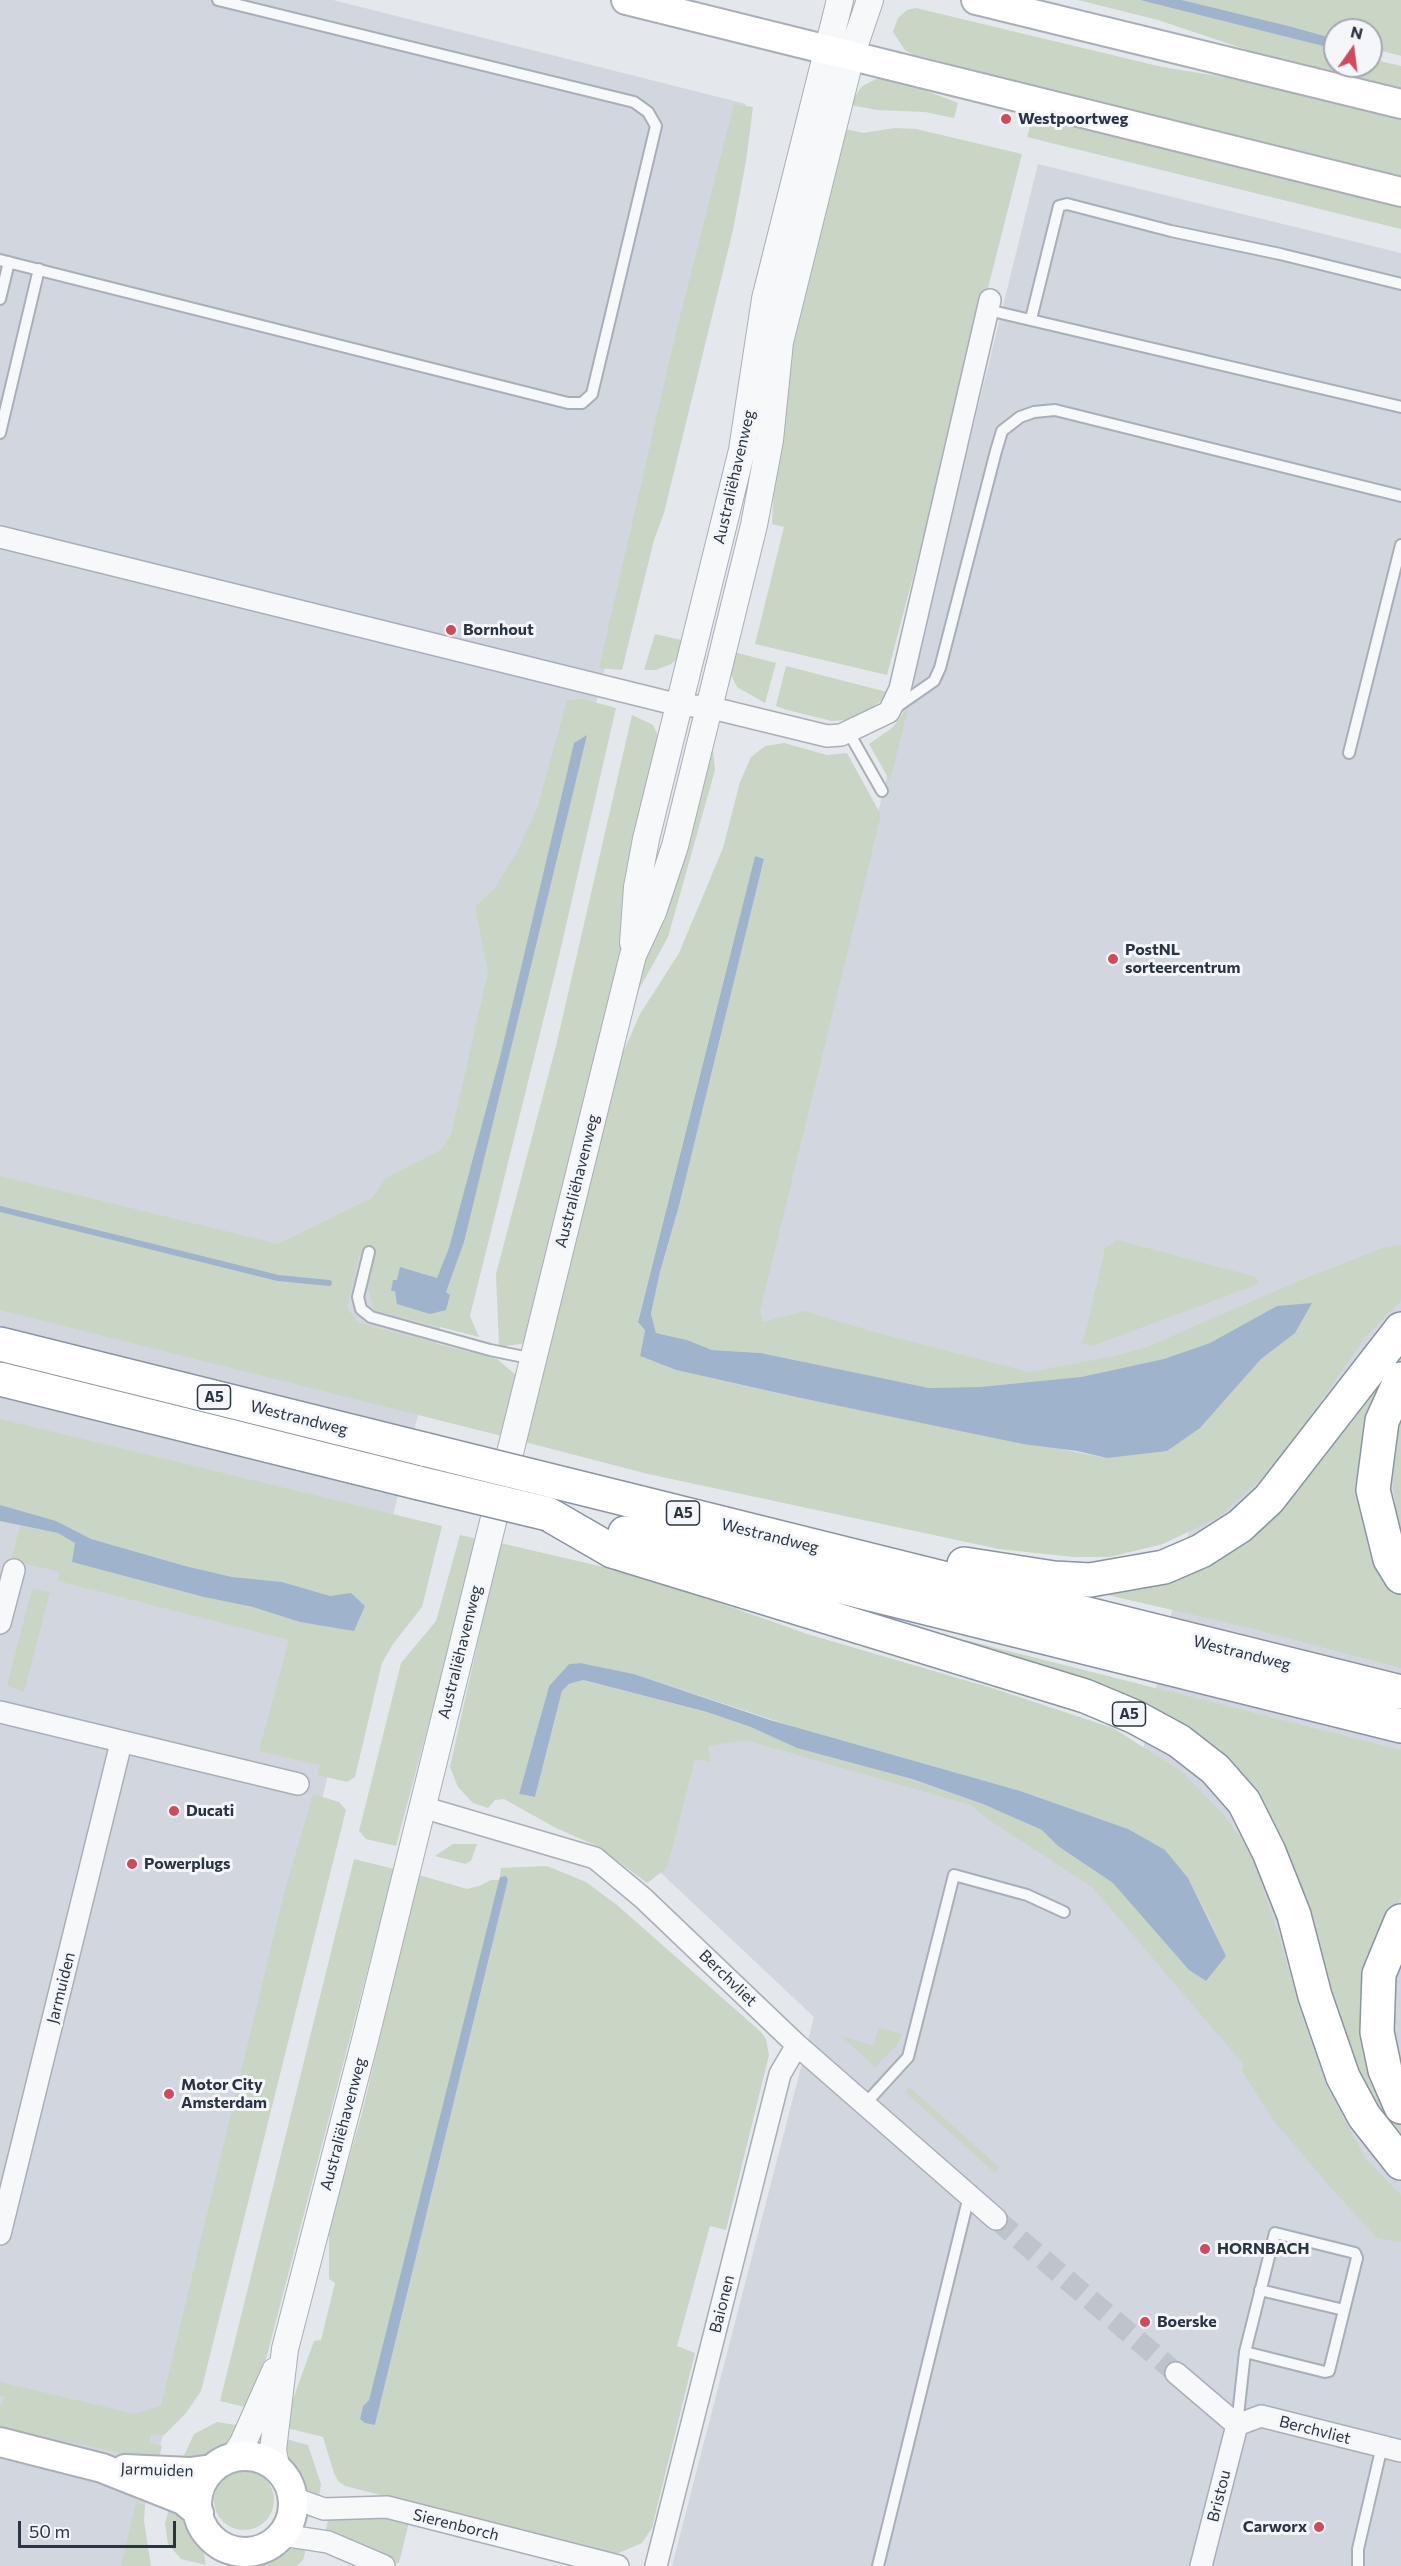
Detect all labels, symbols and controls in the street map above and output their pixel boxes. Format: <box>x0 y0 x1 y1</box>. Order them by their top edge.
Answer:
north arrow <box>1323 18 1383 78</box>
text: N <box>1349 21 1365 43</box>
place label: Westpoortweg <box>1018 109 1128 129</box>
marker: Westpoortweg <box>999 112 1013 126</box>
street label: Australiëhavenweg <box>709 408 759 546</box>
place label: Bornhout <box>463 620 534 640</box>
marker: Bornhout <box>444 623 458 637</box>
place label: PostNL sorteercentrum <box>1125 940 1240 978</box>
marker: PostNL sorteercentrum <box>1106 952 1120 966</box>
street label: Australiëhavenweg <box>551 1112 603 1250</box>
road number: A5 <box>198 1385 230 1409</box>
street label: Westrandweg <box>248 1397 350 1439</box>
road number: A5 <box>666 1501 700 1525</box>
street label: Westrandweg <box>719 1515 821 1557</box>
street label: Australiëhavenweg <box>434 1583 486 1721</box>
street label: Westrandweg <box>1191 1632 1293 1674</box>
road number: A5 <box>1112 1702 1146 1726</box>
place label: Ducati <box>186 1801 234 1821</box>
marker: Ducati <box>167 1804 181 1818</box>
place label: Powerplugs <box>144 1854 231 1874</box>
marker: Powerplugs <box>125 1857 139 1871</box>
street label: Berchvliet <box>695 1946 761 2010</box>
street label: Jarmuiden <box>43 1950 79 2026</box>
street label: Australiëhavenweg <box>316 2055 370 2193</box>
place label: Motor City Amsterdam <box>181 2075 267 2113</box>
marker: Motor City Amsterdam <box>162 2087 176 2101</box>
place label: HORNBACH <box>1217 2239 1310 2259</box>
marker: HORNBACH <box>1198 2242 1212 2256</box>
street label: Baionen <box>706 2273 738 2335</box>
place label: Boerske <box>1157 2312 1217 2332</box>
marker: Boerske <box>1138 2315 1152 2329</box>
street label: Berchvliet <box>1277 2412 1353 2448</box>
street label: Jarmuiden <box>120 2459 194 2481</box>
street label: Bristou <box>1203 2468 1235 2524</box>
street label: Sierenborch <box>411 2505 501 2545</box>
scale bar <box>21 2509 178 2547</box>
place label: Carworx <box>1243 2517 1307 2537</box>
text: 50 m <box>29 2520 70 2542</box>
marker: Carworx <box>1312 2520 1326 2534</box>

